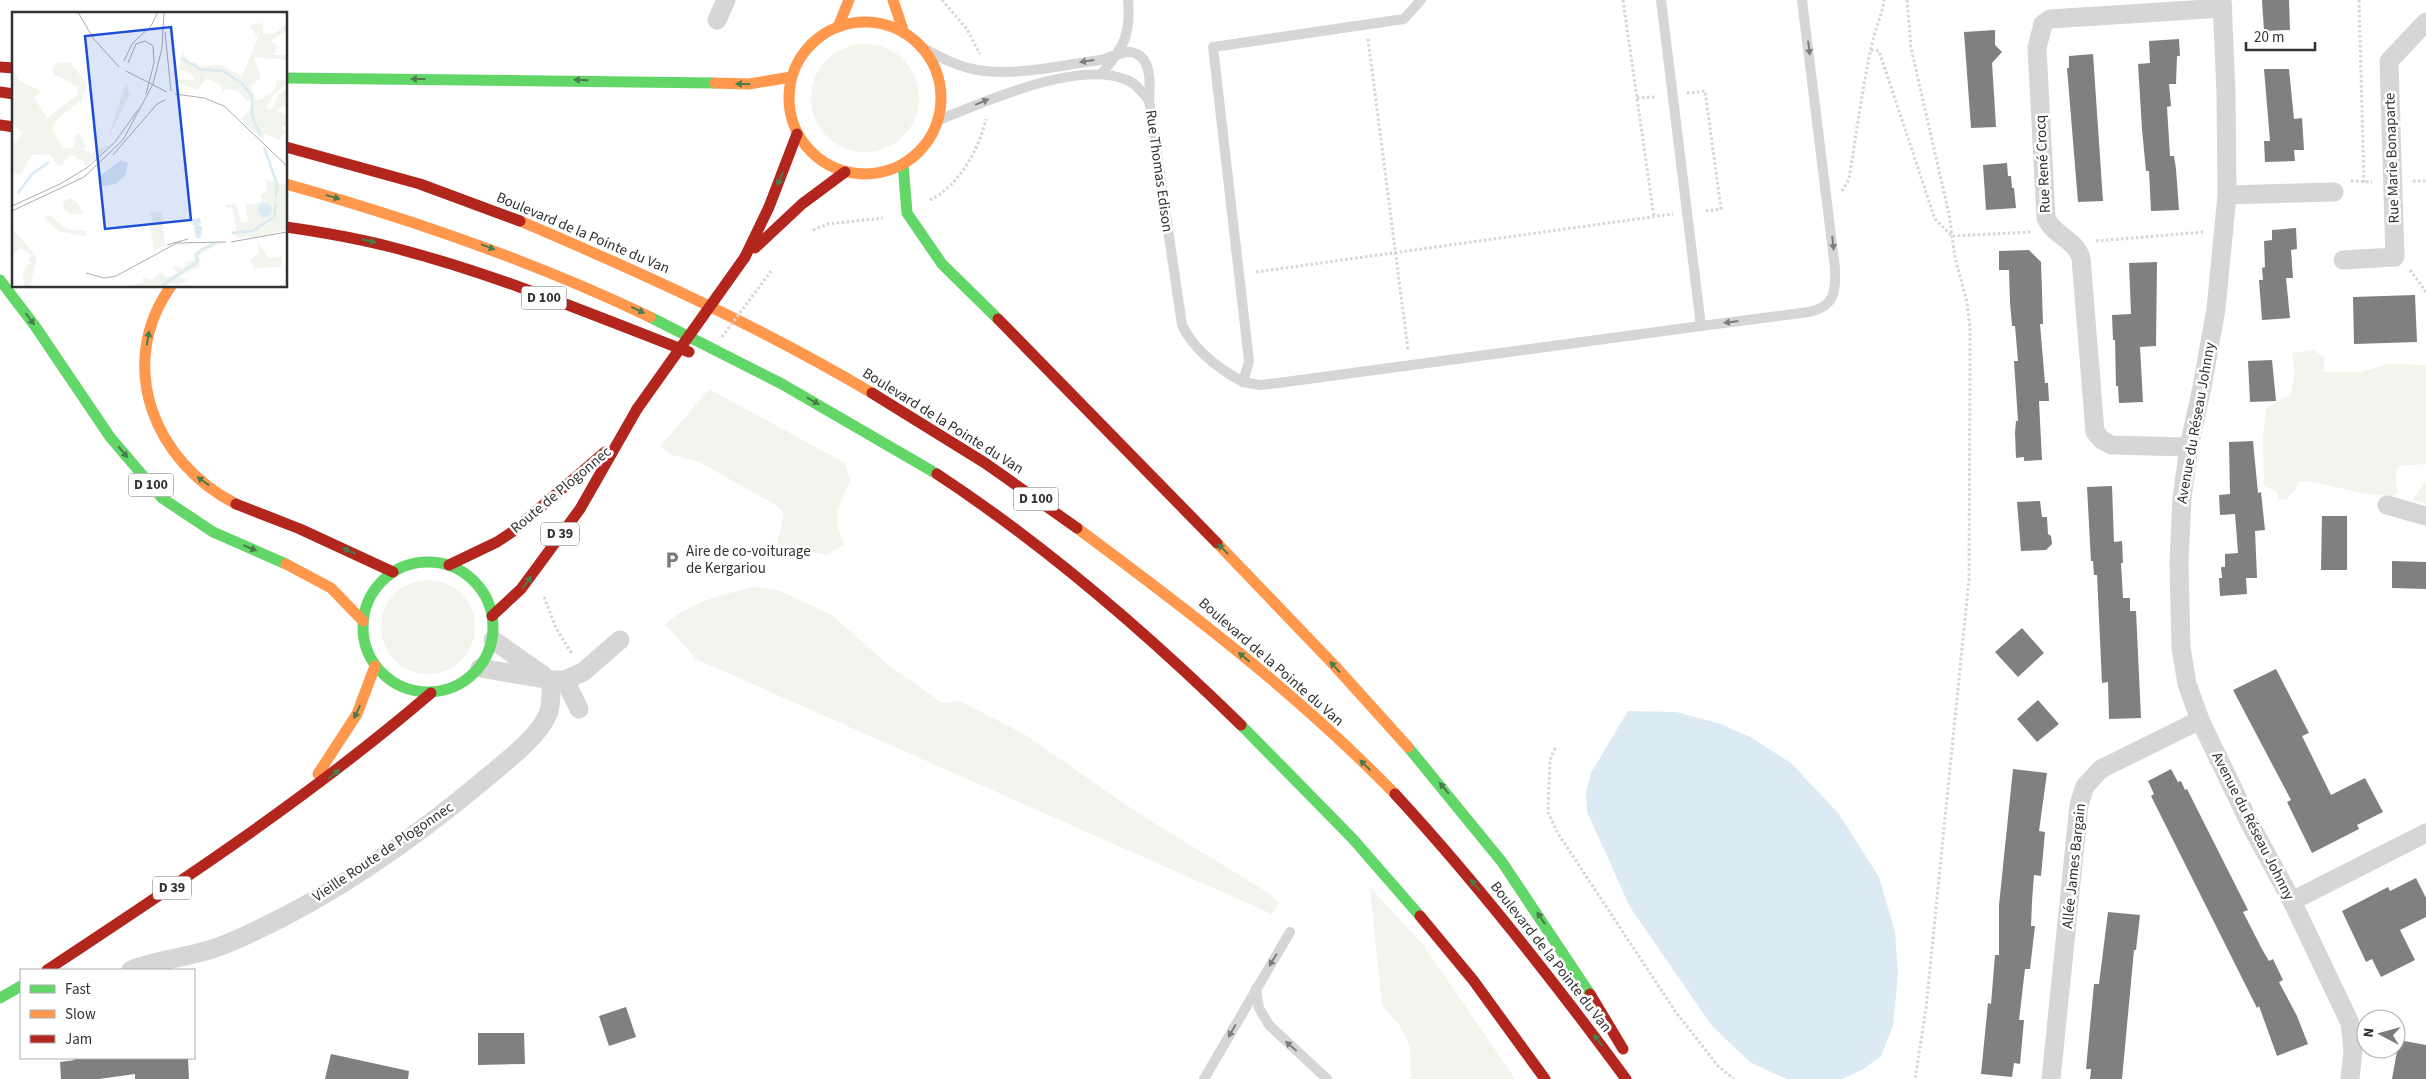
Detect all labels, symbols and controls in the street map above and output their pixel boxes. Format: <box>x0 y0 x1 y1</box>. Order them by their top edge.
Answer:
inset map <box>12 12 288 288</box>
scale bar <box>2246 20 2315 52</box>
text: 20 m <box>2254 27 2284 48</box>
one-way arrow <box>1805 41 1813 57</box>
one-way arrow <box>1079 58 1095 66</box>
one-way arrow <box>410 75 426 83</box>
one-way arrow <box>572 76 588 84</box>
one-way arrow <box>735 79 751 87</box>
street label: Rue Marie Bonaparte <box>2379 92 2405 224</box>
one-way arrow <box>975 98 989 106</box>
street label: Rue Thomas Edison <box>1140 109 1178 233</box>
street label: Rue René Crocq <box>2030 114 2056 214</box>
one-way arrow <box>775 172 783 186</box>
street label: Boulevard de la Pointe du Van <box>493 187 673 279</box>
one-way arrow <box>326 194 341 202</box>
one-way arrow <box>1829 235 1837 251</box>
one-way arrow <box>361 237 376 245</box>
one-way arrow <box>481 243 496 251</box>
road number: D 100 <box>522 286 566 310</box>
one-way arrow <box>631 306 645 314</box>
one-way arrow <box>25 312 35 326</box>
one-way arrow <box>1723 318 1739 326</box>
one-way arrow <box>144 329 152 345</box>
street label: Avenue du Réseau Johnny <box>2171 341 2221 505</box>
street label: Boulevard de la Pointe du Van <box>858 363 1028 479</box>
one-way arrow <box>806 396 819 405</box>
street label: Route de Plogonnec <box>506 442 616 538</box>
one-way arrow <box>117 445 128 458</box>
road number: D 100 <box>128 474 174 496</box>
one-way arrow <box>196 476 210 486</box>
road number: D 100 <box>1014 488 1058 510</box>
road number: D 39 <box>541 522 579 546</box>
place label: Aire de co-voiturage de Kergariou <box>686 541 811 579</box>
one-way arrow <box>1217 544 1229 556</box>
one-way arrow <box>243 545 257 553</box>
one-way arrow <box>342 547 356 555</box>
parking icon: Aire de co-voiturage de Kergariou <box>662 550 682 570</box>
one-way arrow <box>521 576 532 589</box>
street label: Boulevard de la Pointe du Van <box>1194 593 1348 731</box>
one-way arrow <box>1238 652 1251 663</box>
one-way arrow <box>1330 660 1341 673</box>
one-way arrow <box>353 705 361 719</box>
street label: Avenue du Réseau Johnny <box>2206 748 2300 904</box>
one-way arrow <box>1360 759 1372 771</box>
one-way arrow <box>327 768 340 779</box>
one-way arrow <box>1438 781 1449 794</box>
street label: Vieille Route de Plogonnec <box>308 797 458 907</box>
street label: Allée James Bargain <box>2057 802 2091 930</box>
road number: D 39 <box>153 876 191 900</box>
street label: Boulevard de la Pointe du Van <box>1485 877 1617 1037</box>
one-way arrow <box>1469 879 1481 891</box>
one-way arrow <box>1536 911 1546 925</box>
one-way arrow <box>1268 954 1277 967</box>
legend <box>20 969 195 1059</box>
text: Fast <box>65 979 91 1000</box>
text: Slow <box>65 1004 96 1025</box>
north arrow <box>2356 1009 2406 1059</box>
one-way arrow <box>1227 1024 1236 1037</box>
text: N <box>2359 1027 2379 1038</box>
text: Jam <box>65 1029 92 1050</box>
one-way arrow <box>1593 1033 1603 1047</box>
one-way arrow <box>1285 1041 1298 1052</box>

